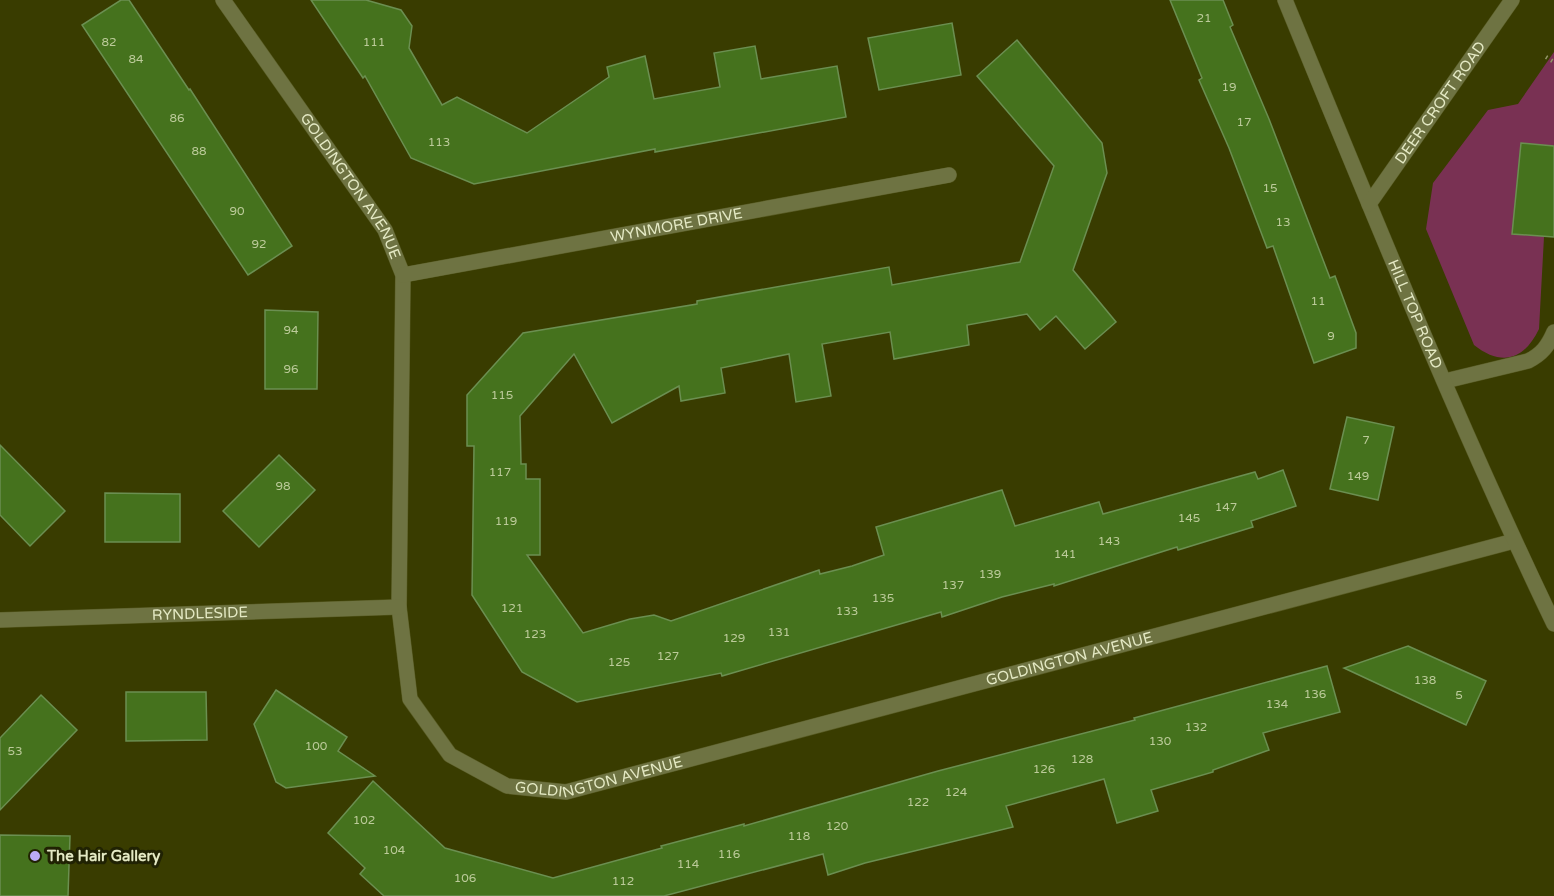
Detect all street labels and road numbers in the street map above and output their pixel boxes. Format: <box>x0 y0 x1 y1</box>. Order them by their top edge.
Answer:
street label: DEER CROFT ROAD <box>1391 38 1489 167</box>
street label: GOLDINGTON AVENUE <box>296 109 405 262</box>
street label: WYNMORE DRIVE <box>609 204 744 246</box>
street label: HILL TOP ROAD <box>1384 257 1446 371</box>
street label: RYNDLESIDE <box>152 603 248 624</box>
street label: GOLDINGTON AVENUE <box>984 628 1154 689</box>
street label: GOLDINGTON AVENUE <box>514 753 685 802</box>

